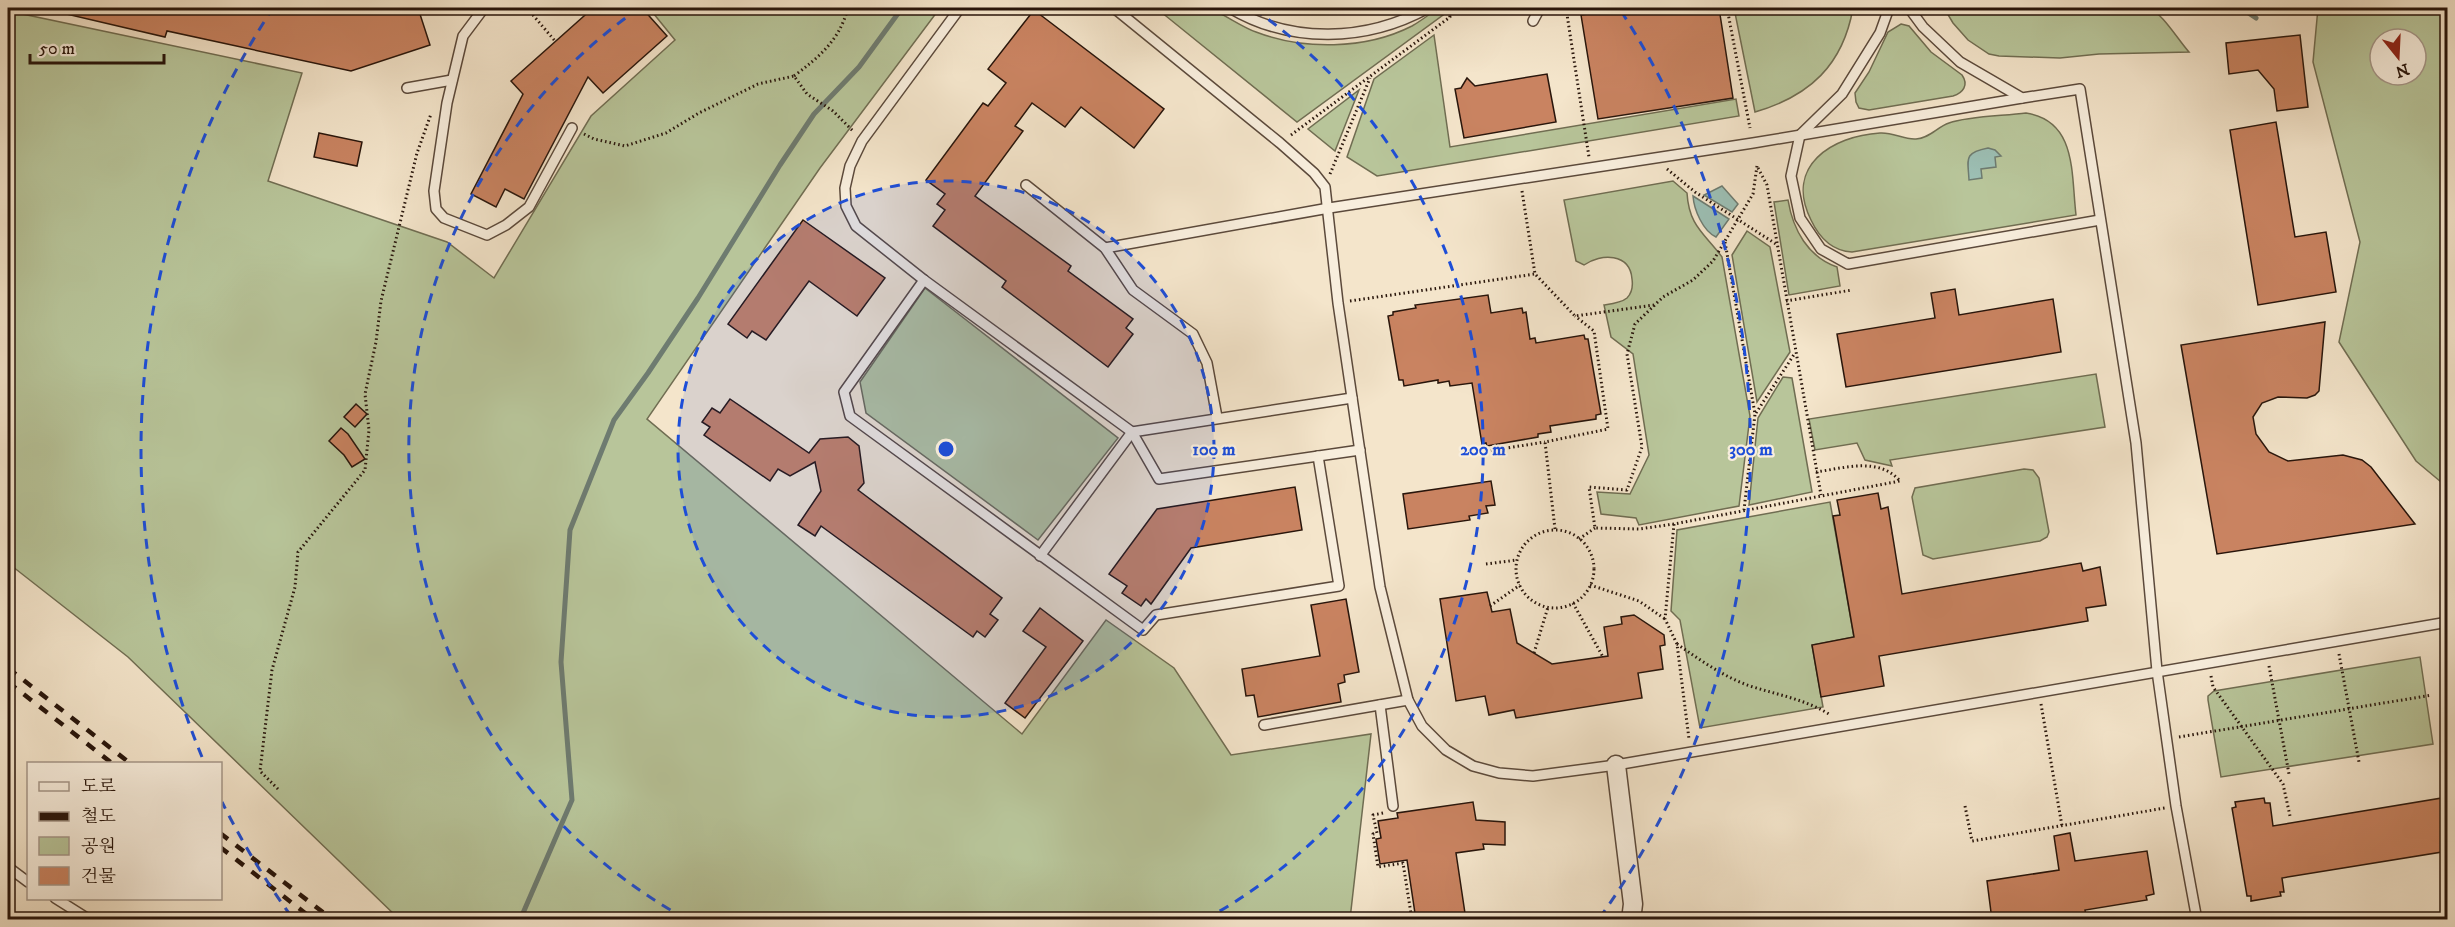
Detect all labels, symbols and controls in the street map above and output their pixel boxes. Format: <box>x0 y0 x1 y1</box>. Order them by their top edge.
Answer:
scale bar <box>30 27 164 65</box>
north arrow <box>2368 27 2428 87</box>
text: 50 m <box>39 38 75 60</box>
text: N <box>2393 59 2412 82</box>
centre of rings <box>936 439 956 459</box>
text: 100 m <box>1192 439 1236 461</box>
text: 200 m <box>1460 439 1506 461</box>
text: 300 m <box>1729 439 1773 461</box>
legend <box>27 762 222 900</box>
text: 도로 <box>81 776 116 798</box>
text: 철도 <box>81 806 116 828</box>
text: 공원 <box>81 836 116 858</box>
text: 건물 <box>81 866 116 888</box>

